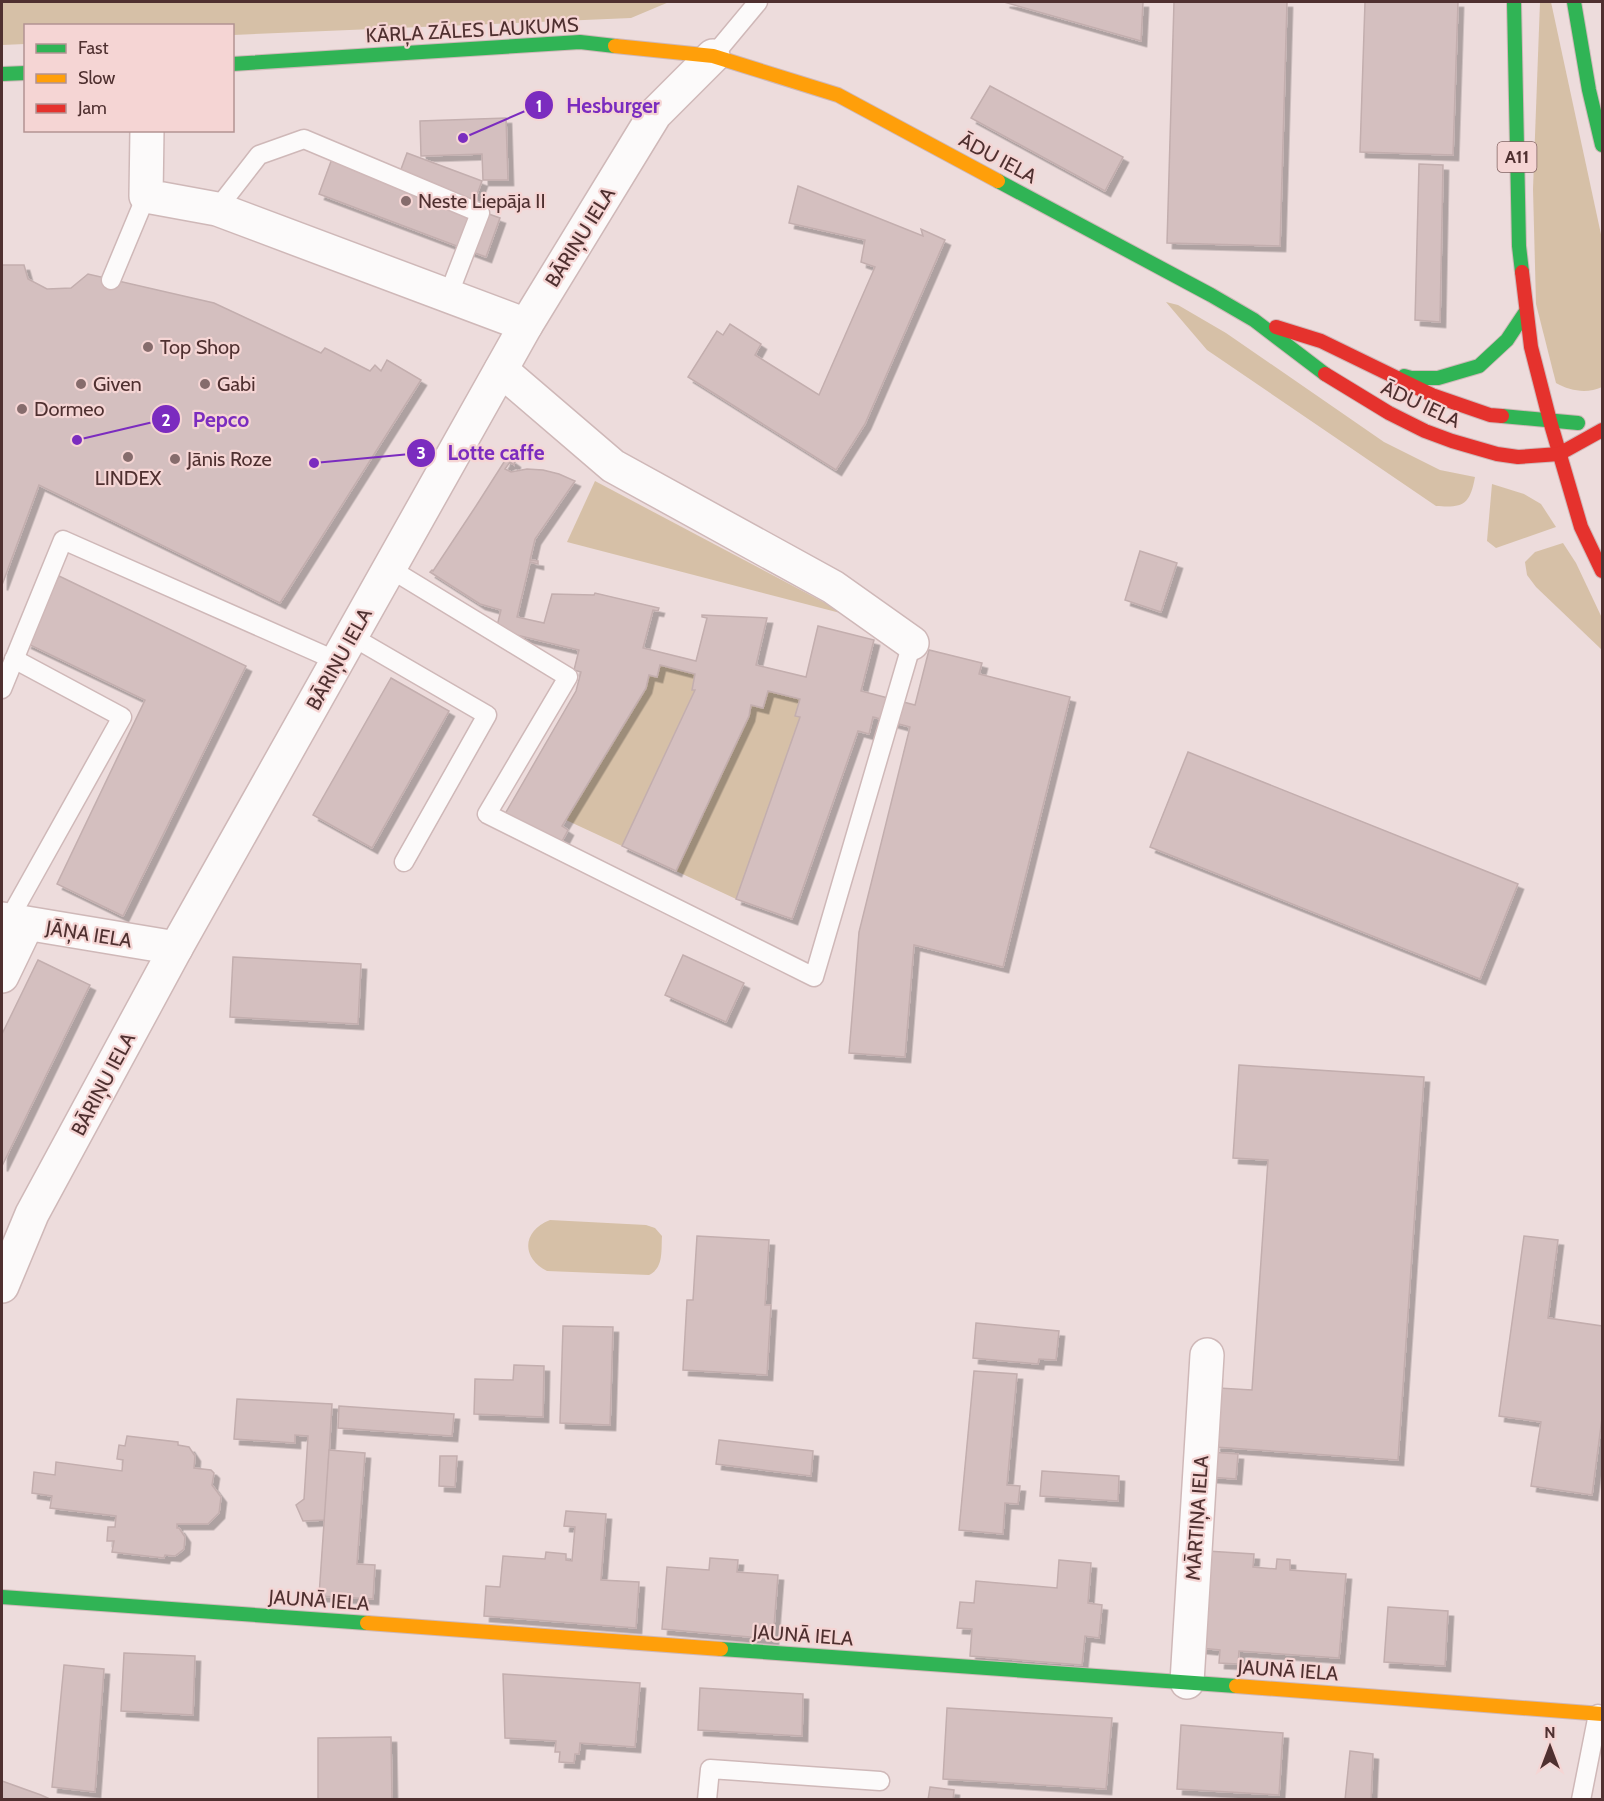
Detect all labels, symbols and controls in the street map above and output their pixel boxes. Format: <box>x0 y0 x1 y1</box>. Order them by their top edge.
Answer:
street label: KĀRĻA ZĀLES LAUKUMS <box>365 12 579 49</box>
legend <box>24 24 234 132</box>
text: Fast <box>78 37 109 59</box>
text: Slow <box>78 67 115 89</box>
callout: Hesburger <box>524 86 671 125</box>
text: Hesburger <box>566 93 660 118</box>
text: 1 <box>536 95 542 117</box>
text: Jam <box>77 97 107 119</box>
street label: ĀDU IELA <box>955 128 1041 189</box>
road number: A11 <box>1498 142 1537 172</box>
street label: BĀRIŅU IELA <box>540 182 621 292</box>
place label: Neste Liepāja II <box>418 189 546 213</box>
marker: Neste Liepāja II <box>399 194 413 208</box>
place label: Top Shop <box>160 335 240 359</box>
marker: Top Shop <box>141 340 155 354</box>
place label: Given <box>93 372 142 396</box>
place label: Gabi <box>217 372 255 396</box>
street label: ĀDU IELA <box>1378 375 1465 433</box>
marker: Given <box>74 377 88 391</box>
marker: Gabi <box>198 377 212 391</box>
place label: Dormeo <box>34 397 105 421</box>
callout: Pepco <box>151 400 261 439</box>
marker: Dormeo <box>15 402 29 416</box>
text: Pepco <box>193 407 249 432</box>
text: 2 <box>161 409 171 431</box>
callout: Lotte caffe <box>406 433 557 472</box>
text: Lotte caffe <box>447 440 545 465</box>
text: 3 <box>416 442 426 464</box>
place label: Jānis Roze <box>186 447 272 471</box>
marker: LINDEX <box>121 450 135 464</box>
marker: Jānis Roze <box>168 452 182 466</box>
place label: LINDEX <box>95 466 161 490</box>
street label: BĀRIŅU IELA <box>301 603 378 715</box>
street label: JĀŅA IELA <box>43 915 134 954</box>
street label: BĀRIŅU IELA <box>66 1028 141 1140</box>
street label: MĀRTIŅA IELA <box>1181 1454 1214 1582</box>
street label: JAUNĀ IELA <box>267 1584 371 1616</box>
street label: JAUNĀ IELA <box>751 1619 855 1651</box>
street label: JAUNĀ IELA <box>1236 1654 1340 1686</box>
north arrow <box>1520 1717 1580 1777</box>
text: N <box>1544 1723 1556 1742</box>

